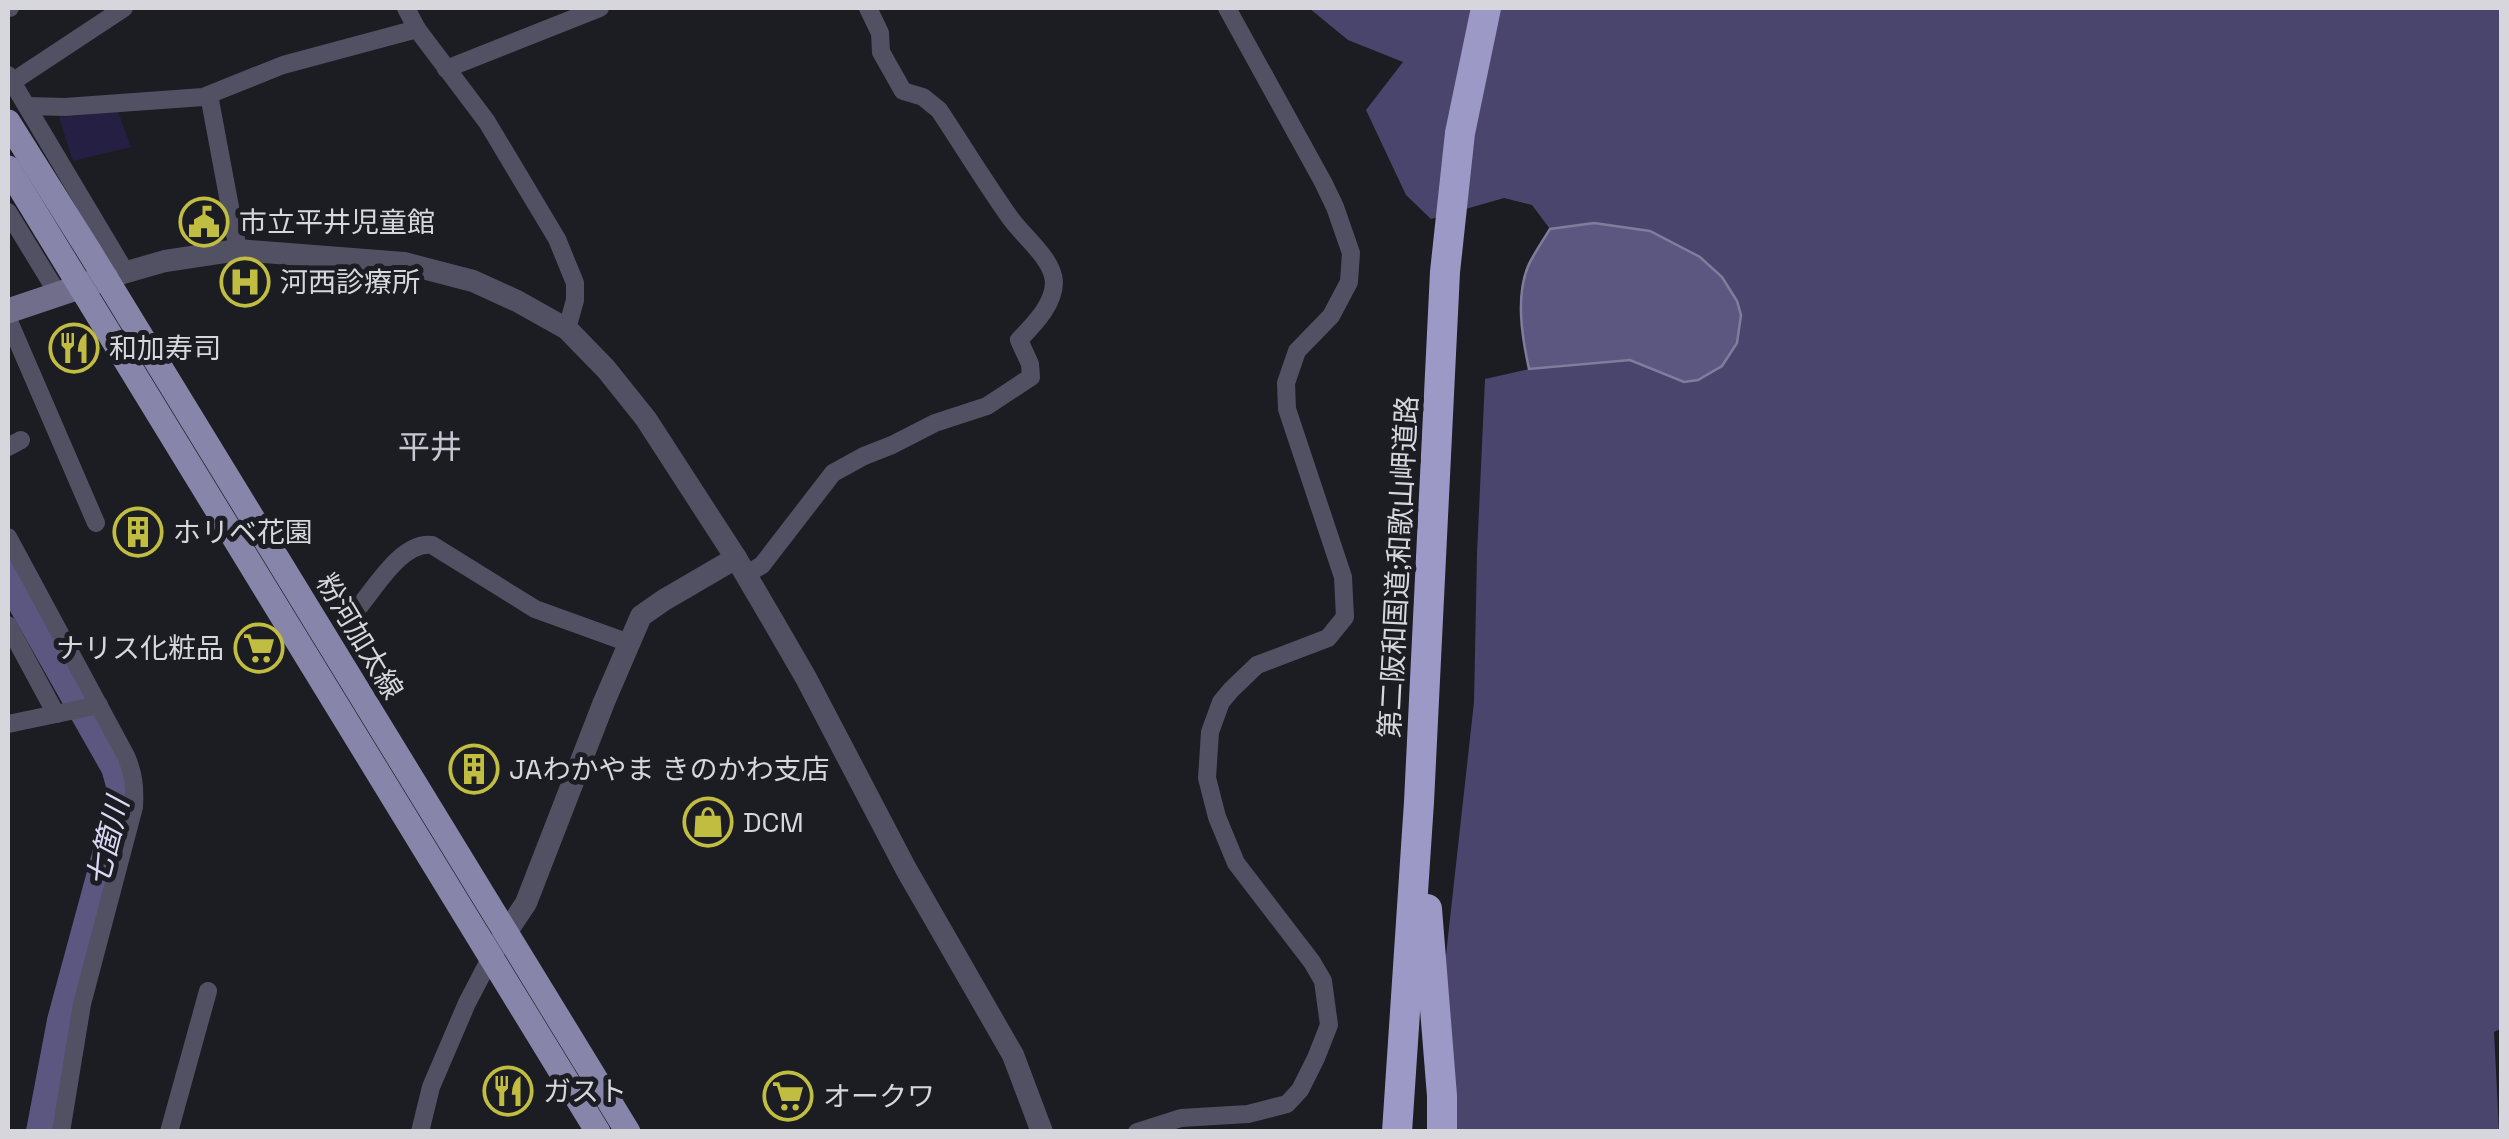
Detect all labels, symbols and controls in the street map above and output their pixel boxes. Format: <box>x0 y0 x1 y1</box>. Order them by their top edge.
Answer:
public building icon: 市立平井児童館 <box>178 196 230 248</box>
place label: 市立平井児童館 <box>239 204 435 240</box>
hospital icon: 河西診療所 <box>219 256 271 308</box>
place label: 河西診療所 <box>280 264 420 300</box>
restaurant icon: 和加寿司 <box>48 322 100 374</box>
place label: 和加寿司 <box>109 330 221 366</box>
street label: 第二阪和国道;和歌山岬道路 <box>1371 395 1425 739</box>
district label: 平井 <box>398 427 462 467</box>
building icon: ホリベ花園 <box>112 506 164 558</box>
place label: ホリベ花園 <box>173 514 313 550</box>
street label: 粉河加太線 <box>309 567 411 705</box>
supermarket icon: ナリス化粧品 <box>233 622 285 674</box>
place label: ナリス化粧品 <box>56 630 224 666</box>
building icon: JAわかやま きのかわ支店 <box>448 743 500 795</box>
place label: JAわかやま きのかわ支店 <box>509 751 830 787</box>
water label: 七箇川 <box>78 791 138 890</box>
shop icon: DCM <box>682 796 734 848</box>
place label: DCM <box>743 804 804 840</box>
restaurant icon: ガスト <box>482 1065 534 1117</box>
supermarket icon: オークワ <box>762 1070 814 1122</box>
place label: ガスト <box>543 1073 627 1109</box>
place label: オークワ <box>823 1078 935 1114</box>

